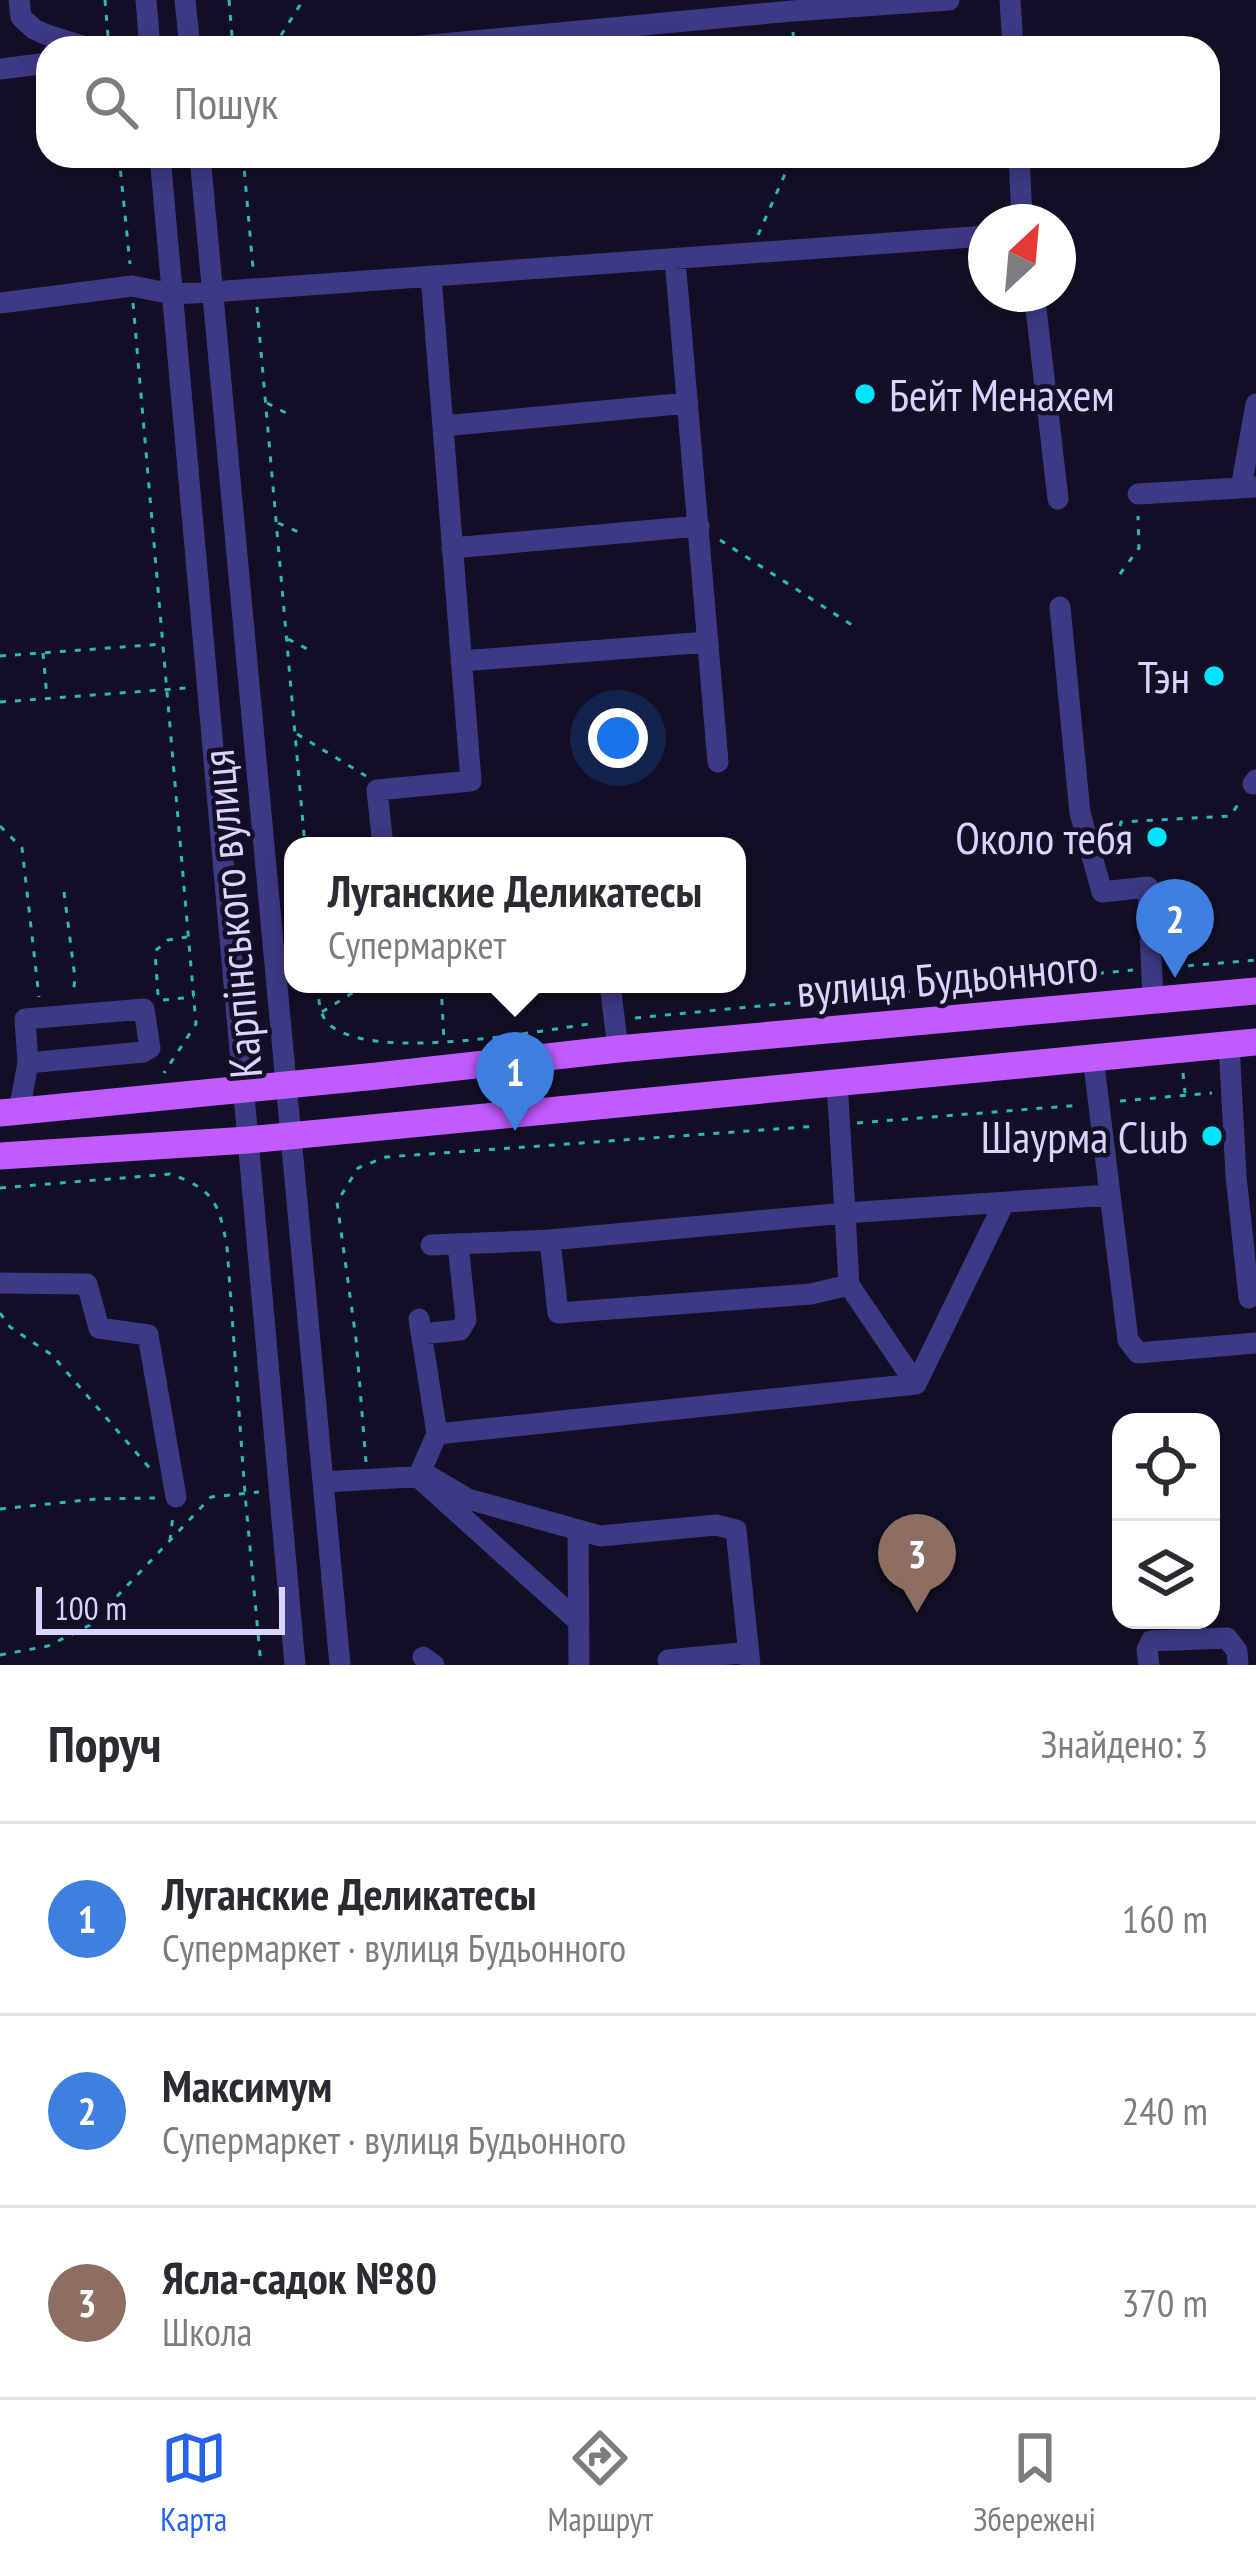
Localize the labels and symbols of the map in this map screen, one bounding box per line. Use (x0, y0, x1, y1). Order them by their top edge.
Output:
north arrow (968, 204, 1076, 312)
place label: Бейт Менахем (889, 365, 1115, 423)
marker: Бейт Менахем (852, 381, 878, 407)
place label: Тэн (1138, 647, 1190, 705)
marker: Тэн (1201, 663, 1227, 689)
your location (588, 708, 648, 768)
street label: Карпінського вулиця (188, 747, 274, 1081)
place label: Около тебя (955, 808, 1133, 866)
marker: Около тебя (1144, 824, 1170, 850)
pin: 2 (1136, 879, 1214, 978)
street label: вулиця Будьонного (794, 935, 1100, 1019)
pin: 1 (476, 1032, 554, 1131)
place label: Шаурма Club (981, 1107, 1188, 1165)
marker: Шаурма Club (1199, 1123, 1225, 1149)
pin: 3 (878, 1514, 956, 1613)
scale bar (36, 1581, 285, 1634)

